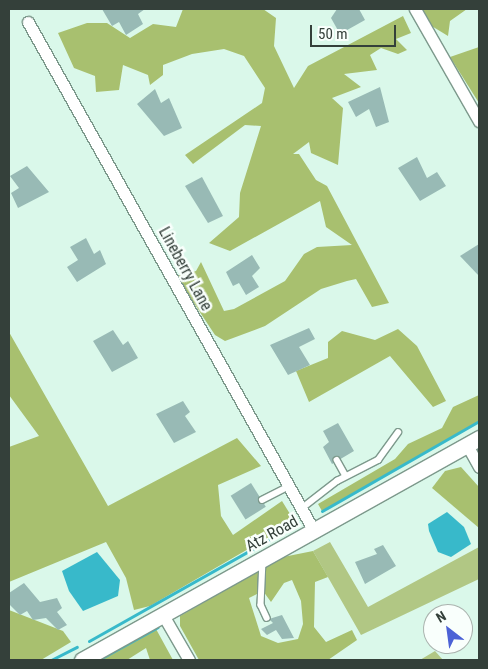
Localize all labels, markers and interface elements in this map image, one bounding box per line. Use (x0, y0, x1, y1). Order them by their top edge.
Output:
scale bar (313, 15, 399, 47)
text: 50 m (318, 25, 348, 43)
street label: Lineberry Lane (154, 224, 216, 314)
street label: Atz Road (243, 512, 301, 556)
north arrow (423, 604, 473, 654)
text: N (433, 608, 449, 626)

